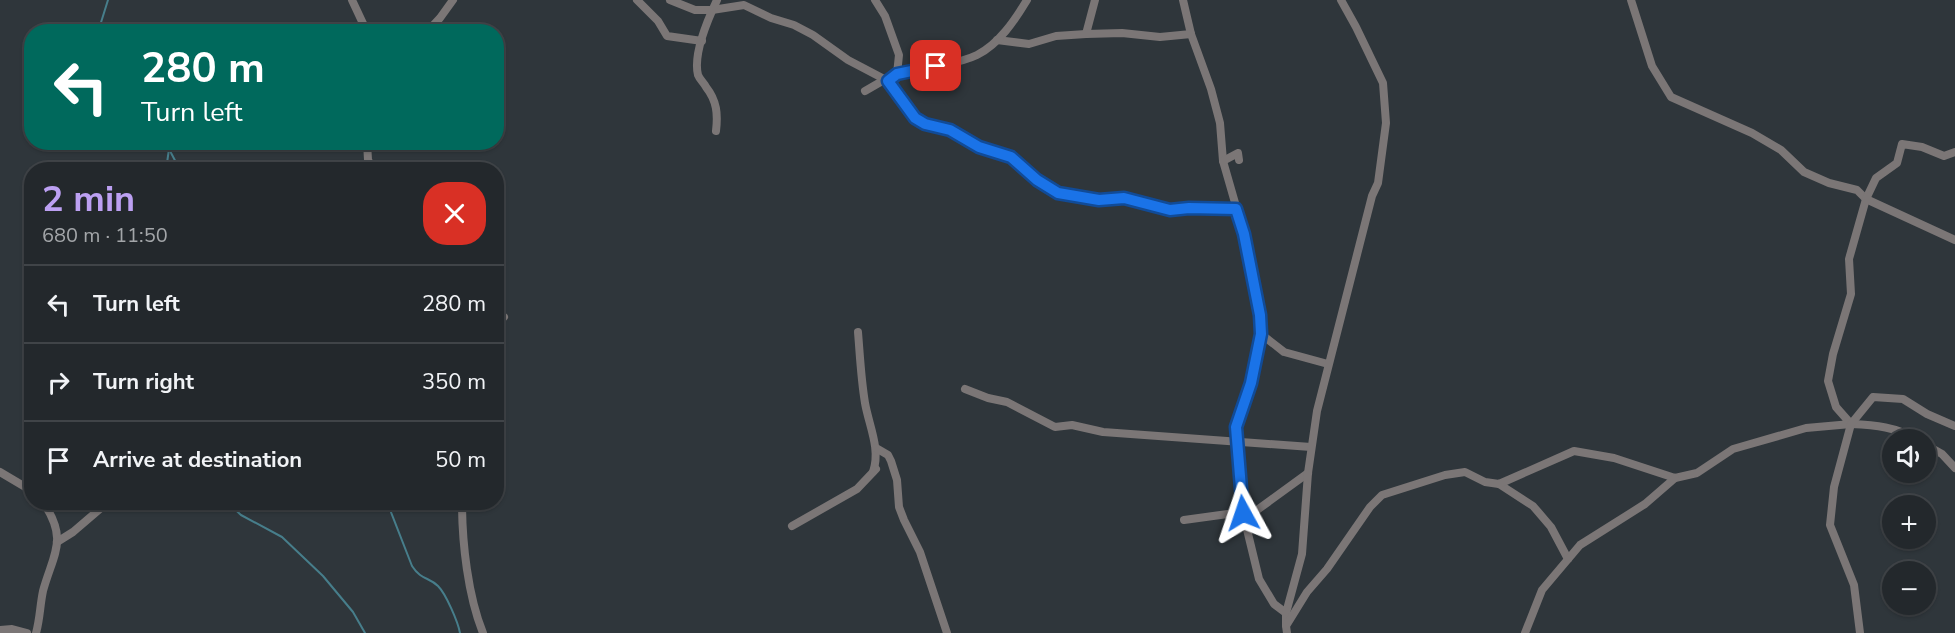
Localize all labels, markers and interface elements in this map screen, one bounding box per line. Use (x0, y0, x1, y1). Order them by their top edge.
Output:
text: 280 m (141, 40, 265, 97)
pin (910, 40, 961, 91)
icon: left (42, 48, 120, 126)
icon: arrive (919, 49, 952, 82)
text: Turn left (141, 94, 242, 131)
text: 2 min (42, 175, 135, 224)
button: close (423, 182, 486, 245)
text: 680 m · 11:50 (42, 222, 168, 249)
icon: left (42, 288, 75, 321)
text: Turn left (93, 289, 180, 319)
text: 280 m (422, 289, 486, 319)
icon: right (42, 366, 75, 399)
text: Turn right (93, 367, 194, 397)
text: 350 m (422, 367, 486, 397)
map controls (1882, 429, 1936, 615)
button: sound (1882, 429, 1936, 483)
icon: arrive (42, 444, 75, 477)
text: Arrive at destination (93, 445, 302, 475)
text: 50 m (435, 445, 486, 475)
position arrow (1211, 481, 1275, 545)
button: + (1882, 495, 1936, 549)
button: − (1882, 561, 1936, 615)

